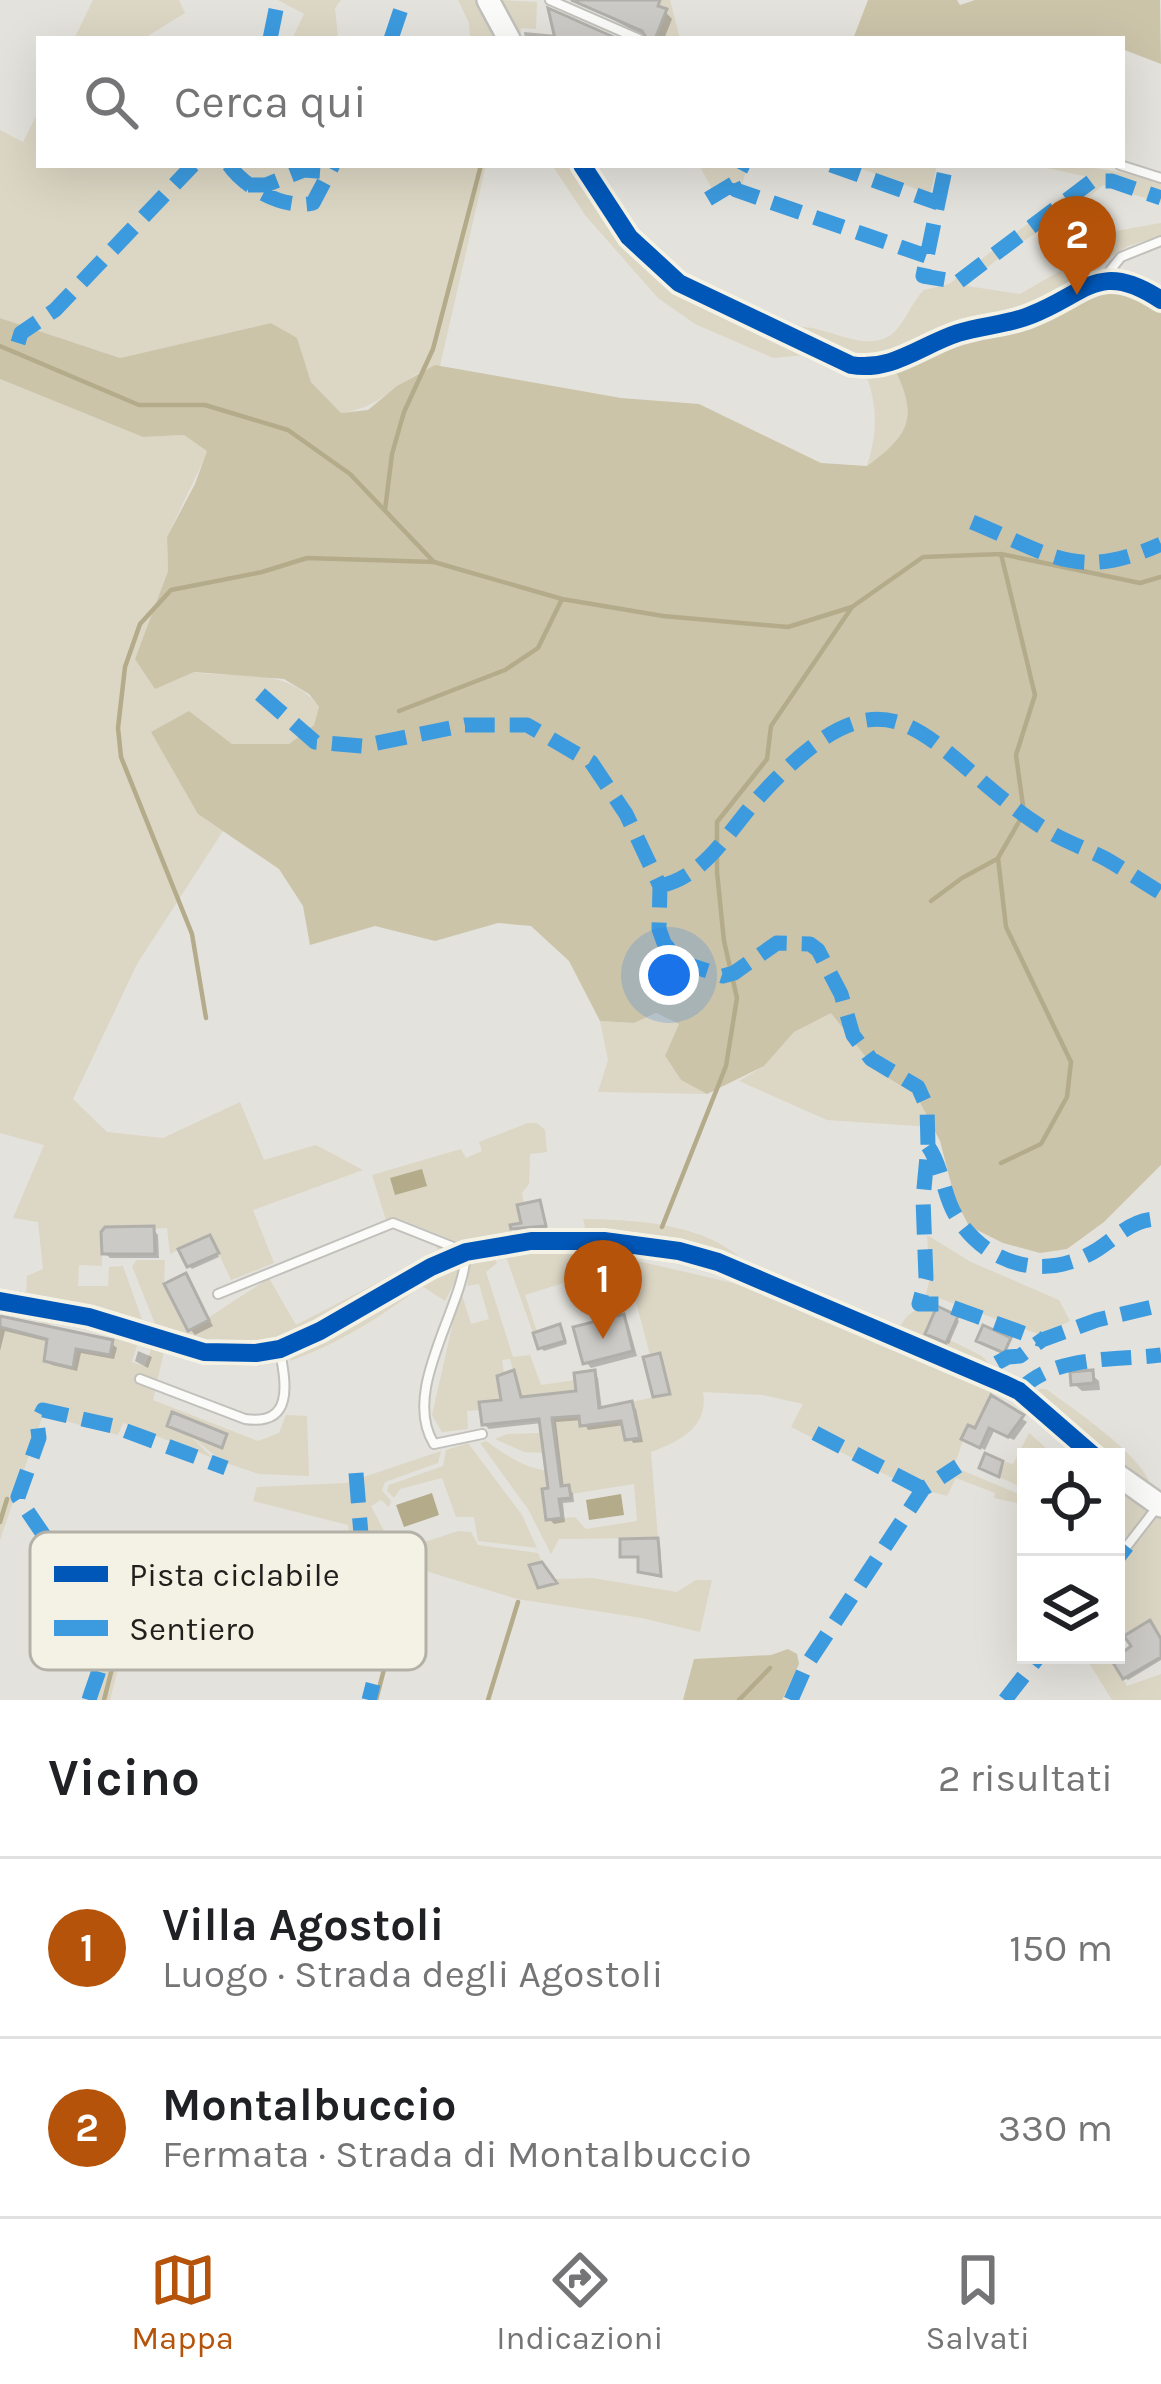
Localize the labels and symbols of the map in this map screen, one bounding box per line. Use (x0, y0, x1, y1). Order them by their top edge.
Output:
pin: 2 (1038, 196, 1116, 295)
your location (639, 945, 699, 1005)
pin: 1 (564, 1240, 642, 1339)
legend (30, 1532, 426, 1670)
text: Pista ciclabile (129, 1556, 340, 1594)
text: Sentiero (129, 1610, 255, 1648)

